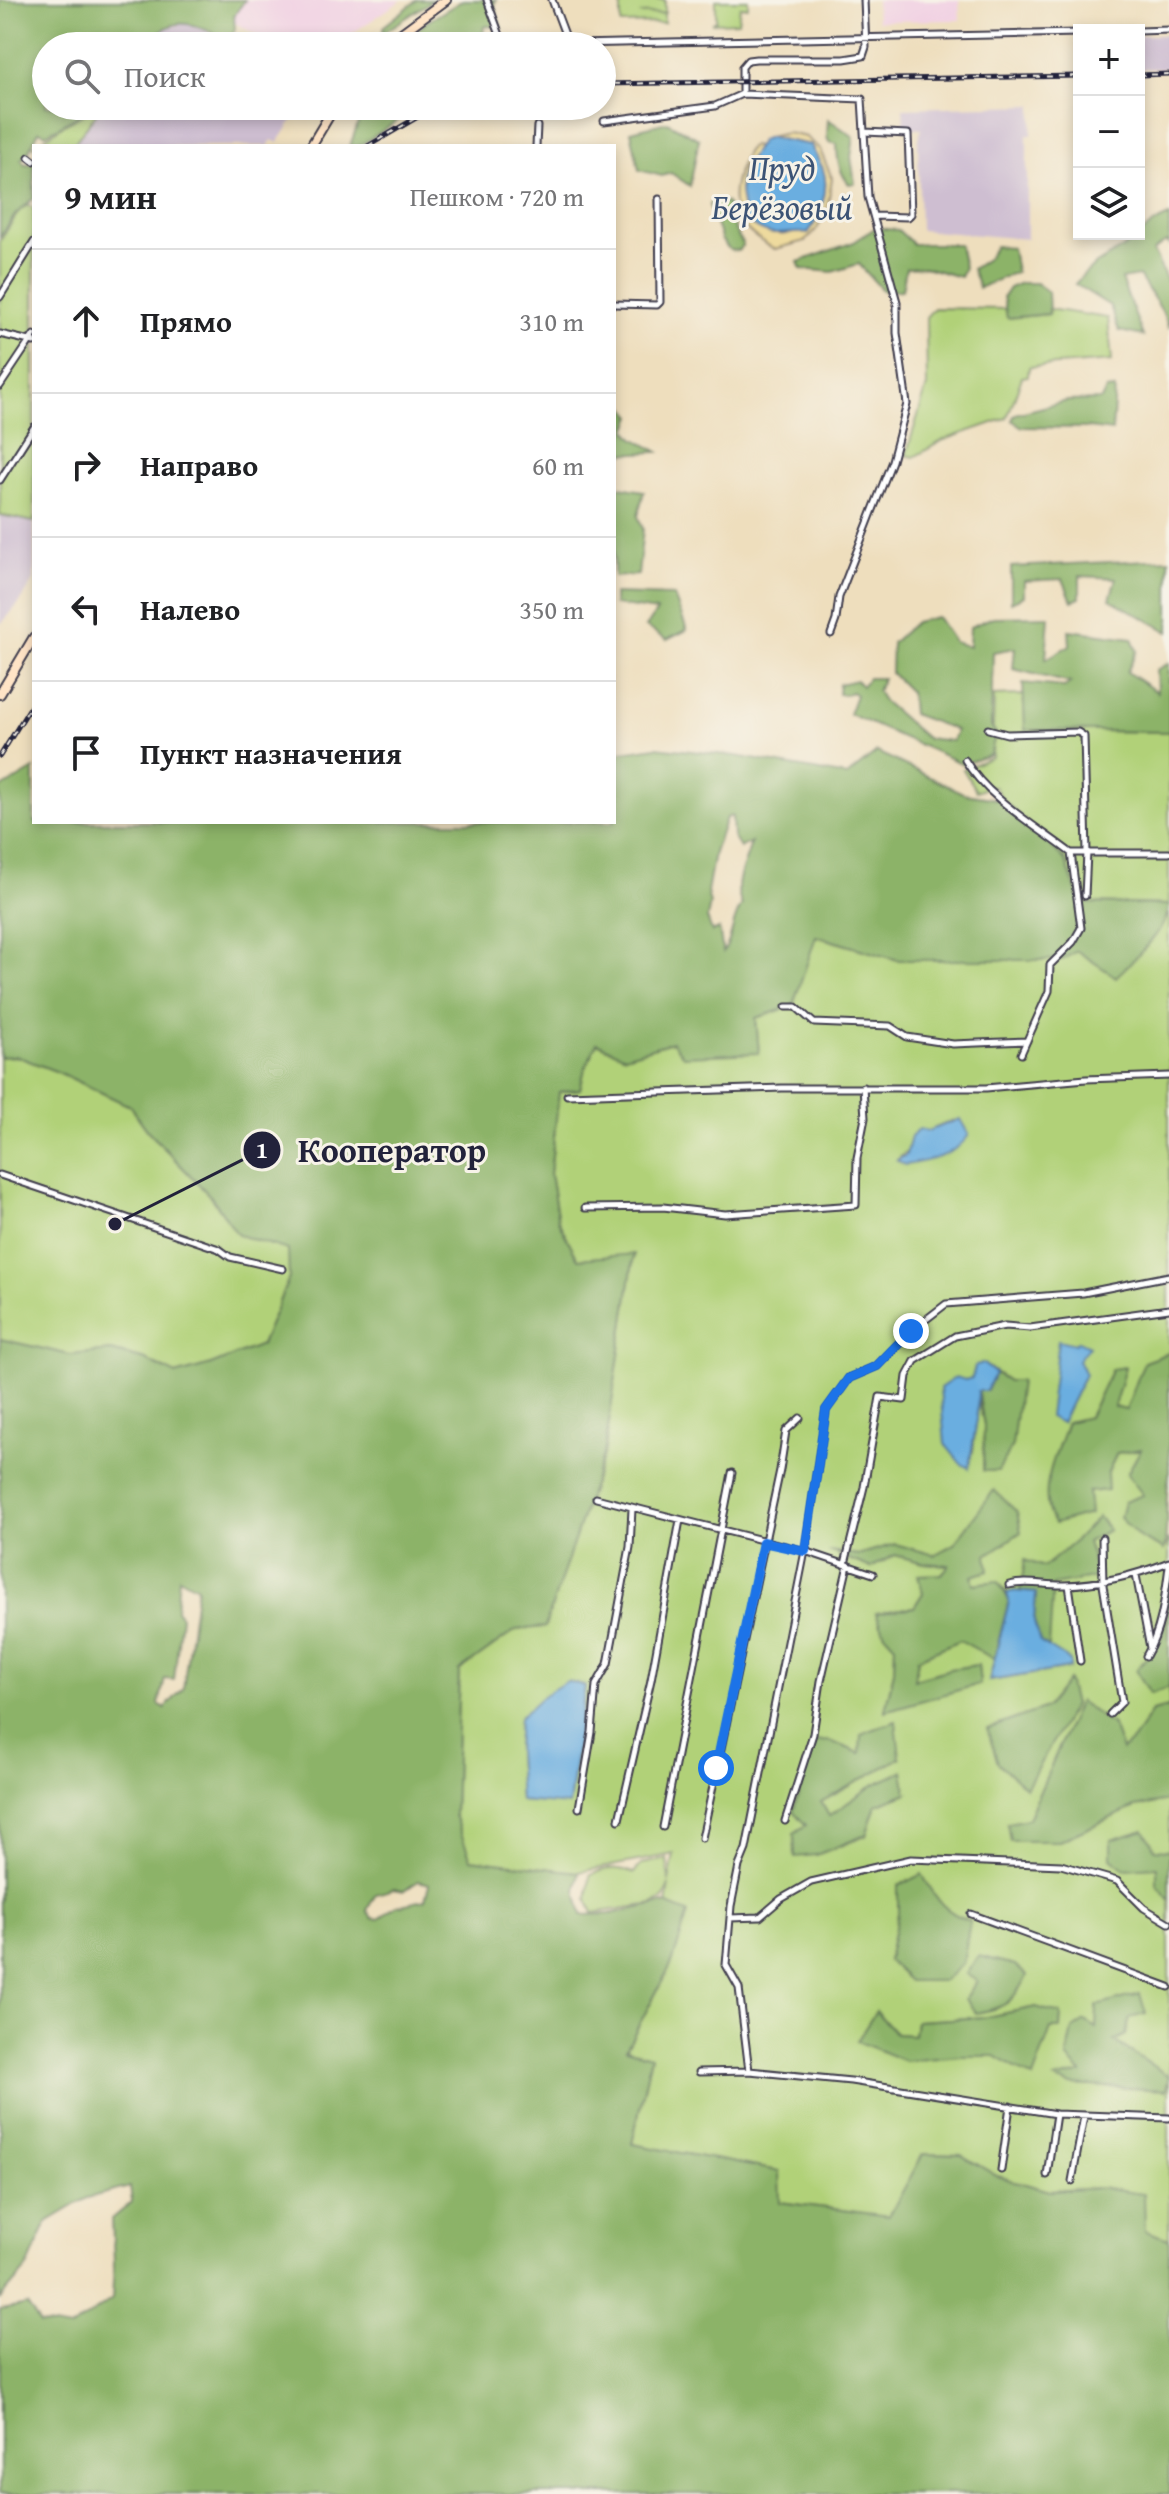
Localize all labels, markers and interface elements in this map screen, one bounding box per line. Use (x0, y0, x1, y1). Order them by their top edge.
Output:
map controls (1073, 24, 1145, 240)
button: + (1073, 24, 1145, 96)
search box (32, 32, 616, 120)
icon: search (60, 54, 104, 98)
text: Поиск (124, 54, 206, 98)
button: − (1073, 96, 1145, 168)
water label: Пруд Берёзовый (711, 143, 853, 231)
button: layers (1073, 168, 1145, 240)
text: 9 мин (64, 172, 157, 221)
text: Пешком · 720 m (410, 177, 584, 216)
icon: ahead (64, 299, 108, 343)
text: Прямо (140, 299, 232, 343)
text: 310 m (519, 302, 584, 341)
icon: right (64, 443, 108, 487)
text: Направо (140, 443, 258, 487)
text: 60 m (532, 446, 584, 485)
icon: left (64, 587, 108, 631)
text: Налево (140, 587, 240, 631)
text: 350 m (519, 590, 584, 629)
icon: arrive (64, 731, 108, 775)
text: Пункт назначения (140, 731, 402, 775)
callout: Кооператор (242, 1121, 502, 1179)
text: Кооператор (298, 1125, 486, 1174)
text: 1 (256, 1132, 268, 1167)
route end (893, 1313, 929, 1349)
route start (698, 1750, 734, 1786)

